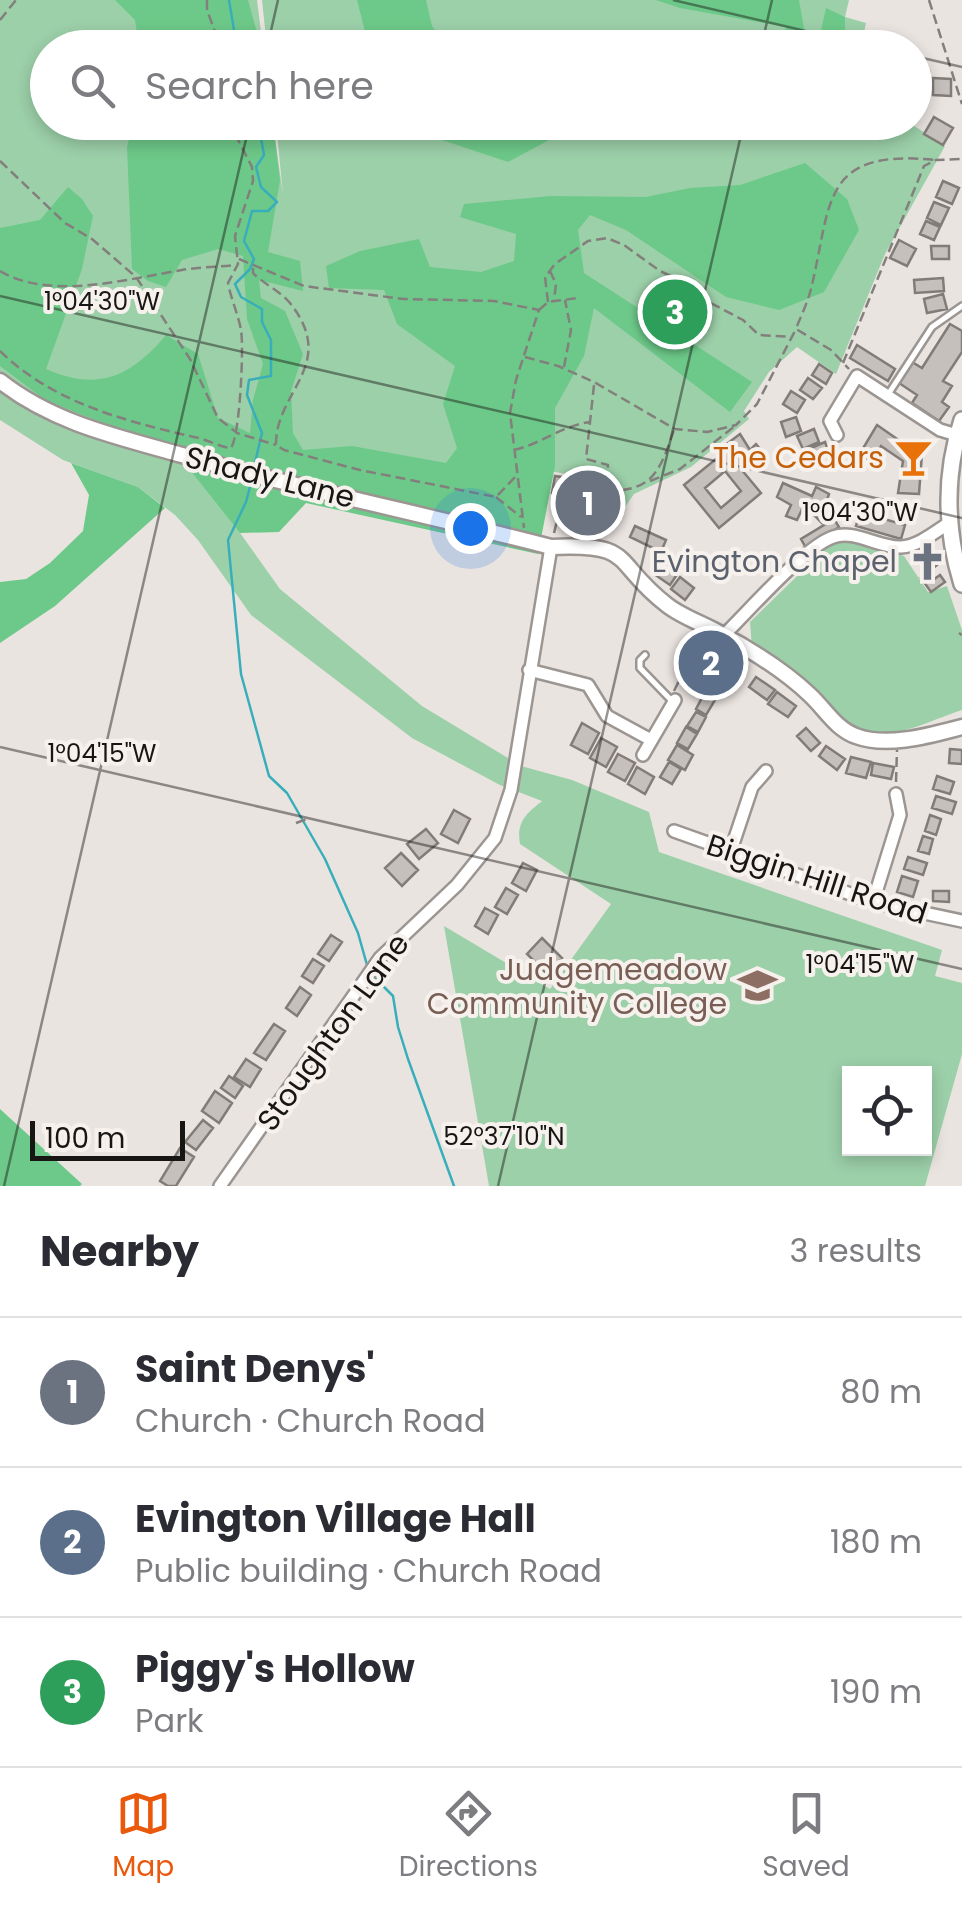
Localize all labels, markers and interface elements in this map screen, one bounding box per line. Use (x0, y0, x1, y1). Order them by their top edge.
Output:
search box (30, 30, 932, 140)
icon: search (65, 58, 120, 113)
text: Search here (145, 59, 374, 112)
pin: 3 (642, 274, 708, 350)
text: 1°04'30"W (44, 284, 160, 319)
street label: Shady Lane (181, 435, 359, 519)
place label: The Cedars (713, 436, 884, 479)
bar icon: The Cedars (893, 436, 935, 478)
pin: 1 (556, 466, 620, 540)
text: 1°04'30"W (802, 495, 918, 530)
your location (445, 503, 496, 554)
place label: Evington Chapel (652, 540, 897, 583)
church icon: Evington Chapel (906, 540, 948, 582)
pin: 2 (678, 626, 744, 700)
text: 1°04'15"W (47, 736, 157, 771)
street label: Biggin Hill Road (701, 823, 933, 935)
street label: Stoughton Lane (247, 924, 419, 1140)
text: 1°04'15"W (805, 947, 915, 982)
place label: Judgemeadow Community College (427, 948, 727, 1025)
school or university icon: Judgemeadow Community College (736, 965, 778, 1007)
map controls (842, 1066, 932, 1156)
button: locate (842, 1066, 932, 1156)
scale bar (30, 1116, 185, 1160)
text: 100 m (45, 1119, 125, 1158)
text: 52°37'10"N (443, 1119, 565, 1154)
text: Nearby (40, 1222, 199, 1281)
text: 3 results (789, 1228, 922, 1273)
text: Saint Denys' (135, 1342, 375, 1395)
text: 1 (66, 1369, 79, 1414)
text: 80 m (840, 1369, 922, 1414)
text: Church · Church Road (135, 1398, 486, 1443)
text: Evington Village Hall (135, 1492, 536, 1545)
text: 2 (63, 1519, 82, 1564)
text: 180 m (830, 1519, 922, 1564)
text: Public building · Church Road (135, 1548, 602, 1593)
text: Piggy's Hollow (135, 1642, 415, 1695)
text: 3 (63, 1669, 82, 1714)
text: 190 m (830, 1669, 922, 1714)
text: Park (135, 1698, 204, 1743)
tab: Map (112, 1786, 174, 1888)
tab: Directions (399, 1786, 538, 1888)
tab: Saved (762, 1786, 850, 1888)

